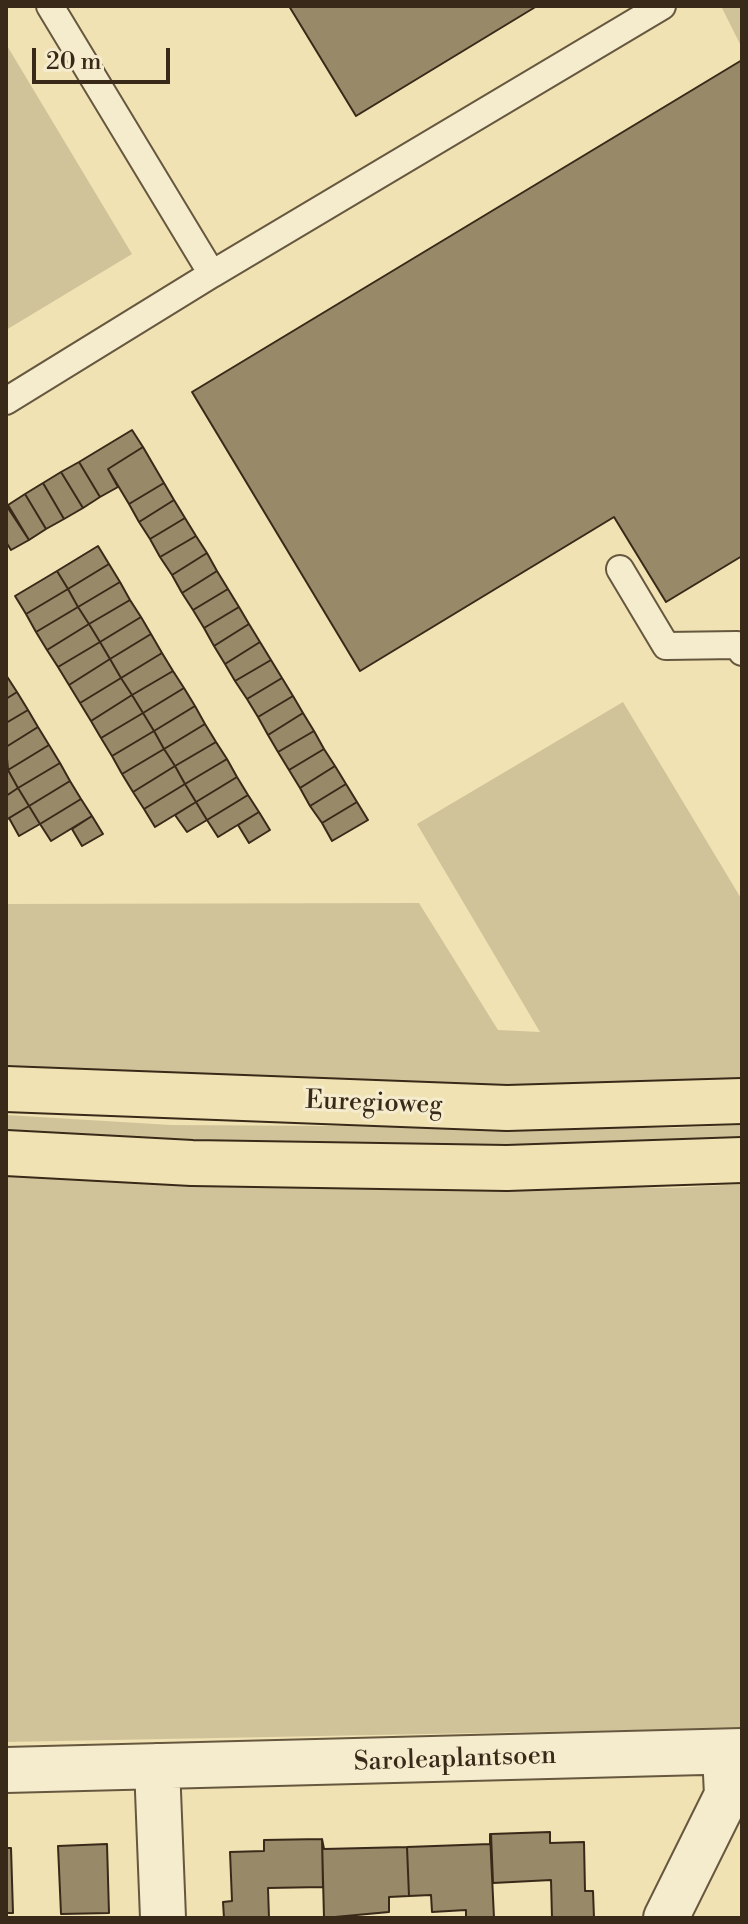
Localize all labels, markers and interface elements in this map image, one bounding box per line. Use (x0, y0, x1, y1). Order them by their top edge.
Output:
scale bar (36, 32, 174, 82)
text: 20 m (46, 47, 102, 77)
street label: Euregioweg (305, 1086, 443, 1122)
street label: Saroleaplantsoen (353, 1741, 557, 1779)

